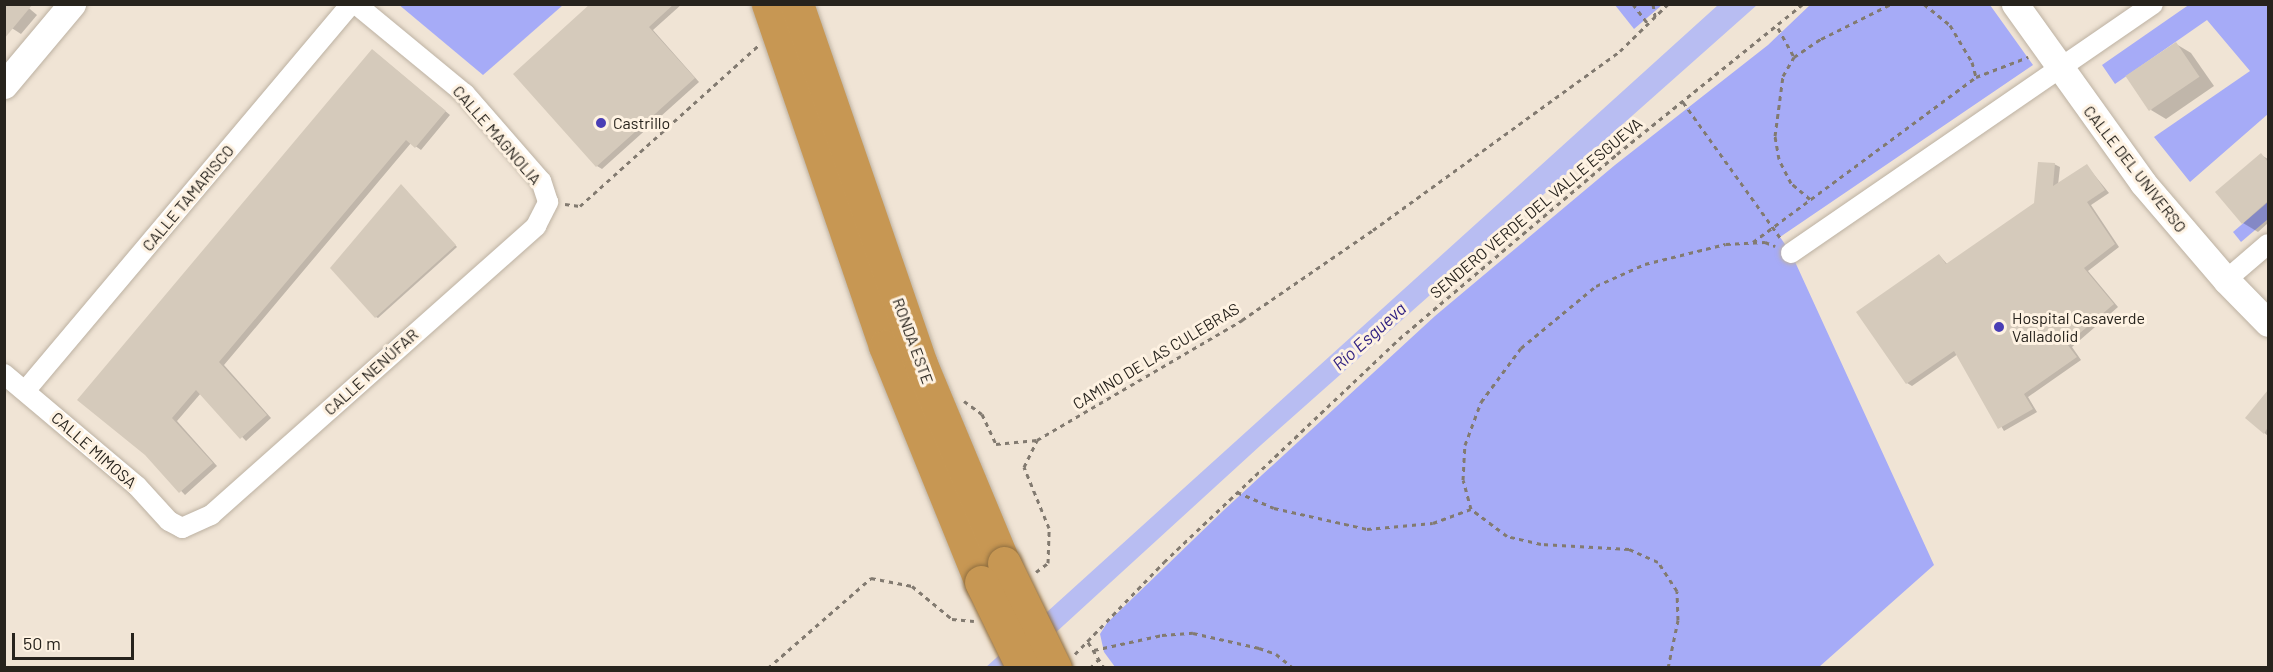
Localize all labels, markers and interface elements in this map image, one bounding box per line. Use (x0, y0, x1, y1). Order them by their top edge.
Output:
street label: CALLE MAGNOLIA (449, 82, 545, 188)
street label: CALLE DEL UNIVERSO (2080, 102, 2190, 236)
place label: Castrillo (613, 113, 670, 133)
street label: SENDERO VERDE DEL VALLE ESGUEVA (1426, 114, 1646, 302)
marker: Castrillo (594, 116, 608, 130)
street label: CALLE TAMARISCO (138, 141, 238, 255)
street label: RONDA ESTE (889, 295, 937, 387)
water label: Río Esgueva (1328, 297, 1410, 375)
street label: CAMINO DE LAS CULEBRAS (1069, 299, 1243, 413)
place label: Hospital Casaverde Valladolid (2012, 308, 2145, 346)
marker: Hospital Casaverde Valladolid (1990, 318, 2008, 336)
street label: CALLE NENÚFAR (320, 325, 422, 419)
street label: CALLE MIMOSA (48, 408, 140, 492)
scale bar (15, 621, 136, 659)
text: 50 m (23, 632, 61, 654)

